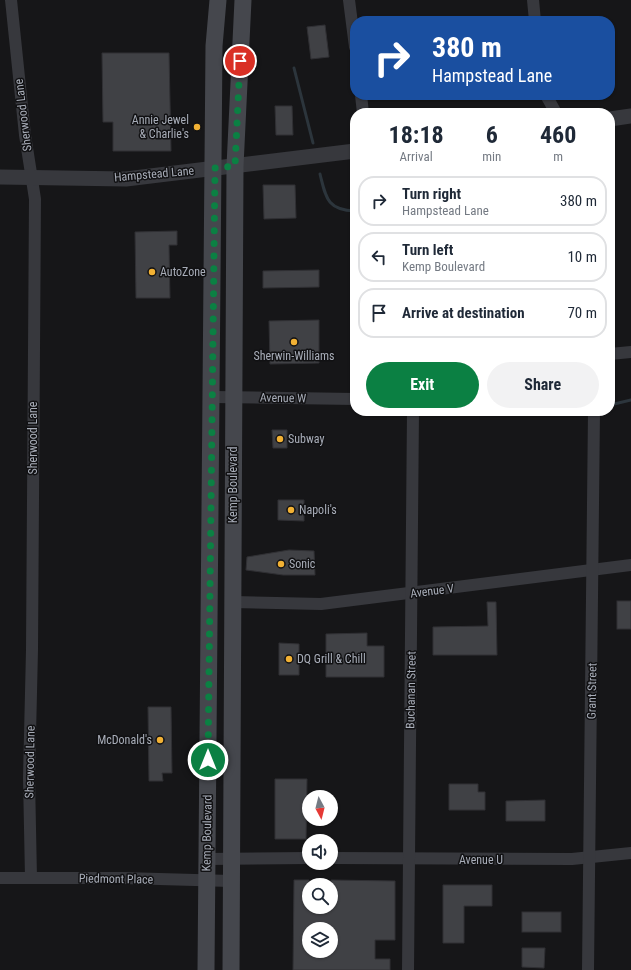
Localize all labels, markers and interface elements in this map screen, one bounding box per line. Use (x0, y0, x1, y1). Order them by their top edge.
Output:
text: 380 m (432, 31, 502, 64)
icon: right (366, 32, 418, 84)
pin (223, 44, 257, 78)
icon: arrive (229, 50, 251, 72)
text: Hampstead Lane (432, 65, 552, 86)
street label: Sherwood Lane (12, 78, 34, 152)
place label: Annie Jewel & Charlie's (132, 113, 189, 141)
text: 18:18 (389, 121, 444, 149)
text: 6 (486, 121, 498, 149)
text: 460 (540, 121, 576, 149)
marker: Annie Jewel & Charlie's (192, 122, 202, 132)
text: Arrival (400, 149, 433, 164)
text: min (482, 149, 501, 164)
text: m (553, 149, 563, 164)
street label: Hampstead Lane (113, 164, 195, 184)
text: Turn right (402, 185, 461, 203)
icon: right (368, 190, 390, 212)
text: 380 m (560, 192, 597, 210)
text: Hampstead Lane (402, 203, 489, 218)
text: Turn left (402, 241, 453, 259)
icon: left (368, 246, 390, 268)
text: 10 m (567, 248, 597, 266)
text: Kemp Boulevard (402, 259, 485, 274)
place label: AutoZone (160, 265, 206, 279)
marker: AutoZone (147, 267, 157, 277)
icon: arrive (368, 302, 390, 324)
text: Arrive at destination (402, 304, 525, 322)
text: 70 m (567, 304, 597, 322)
marker: Sherwin-Williams (289, 337, 299, 347)
place label: Sherwin-Williams (253, 349, 335, 363)
button: Exit (366, 362, 479, 408)
button: Share (487, 362, 599, 408)
street label: Avenue W (260, 391, 306, 405)
street label: Sherwood Lane (26, 401, 40, 474)
place label: Subway (288, 432, 324, 446)
marker: Subway (275, 434, 285, 444)
street label: Kemp Boulevard (226, 447, 240, 523)
place label: Napoli's (299, 503, 337, 517)
marker: Napoli's (286, 505, 296, 515)
place label: Sonic (289, 557, 316, 571)
marker: Sonic (276, 559, 286, 569)
street label: Avenue V (409, 581, 455, 601)
street label: Buchanan Street (403, 651, 419, 729)
place label: DQ Grill & Chill (297, 652, 366, 666)
marker: DQ Grill & Chill (284, 654, 294, 664)
street label: Grant Street (585, 662, 599, 719)
street label: Sherwood Lane (22, 725, 38, 799)
place label: McDonald's (97, 733, 152, 747)
marker: McDonald's (155, 735, 165, 745)
position arrow (187, 739, 229, 781)
north arrow (302, 790, 338, 826)
map controls (302, 790, 338, 958)
street label: Kemp Boulevard (199, 794, 215, 871)
button: sound (302, 834, 338, 870)
street label: Avenue U (459, 853, 503, 867)
street label: Piedmont Place (79, 871, 154, 887)
button: search (302, 878, 338, 914)
button: layers (302, 922, 338, 958)

